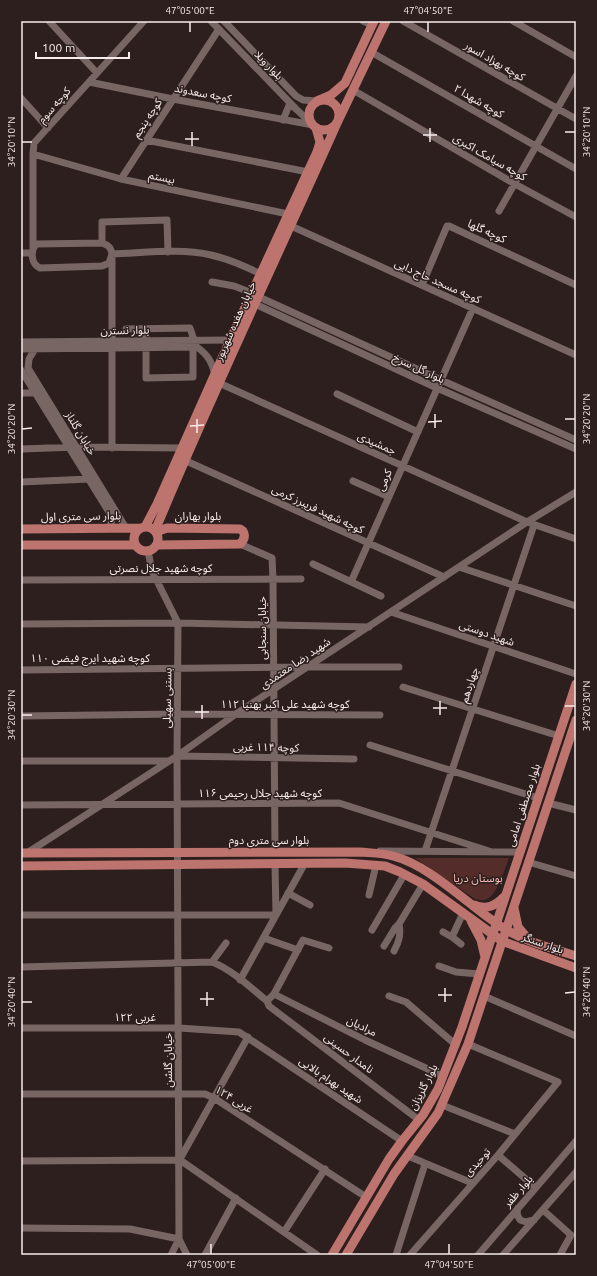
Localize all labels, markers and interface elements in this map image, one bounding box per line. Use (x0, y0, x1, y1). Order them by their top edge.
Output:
text: 47°05'00"E (165, 5, 215, 16)
text: 47°04'50"E (403, 5, 453, 16)
scale bar (36, 34, 129, 60)
street label: کوچه بهزاد اسور (461, 38, 528, 85)
text: 100 m (42, 41, 75, 54)
street label: بلوار ویلا (252, 48, 286, 83)
street label: کوچه سعدوند (173, 82, 233, 107)
street label: ۲ کوچه شهدا (451, 82, 506, 122)
street label: کوچه سوم (35, 84, 75, 127)
street label: کوچه پنجم (130, 96, 167, 141)
text: 34°20'10"N (581, 107, 592, 157)
text: 34°20'10"N (6, 117, 17, 167)
street label: کوچه سیامک اکبری (450, 131, 529, 185)
street label: بیستم (147, 168, 176, 189)
street label: کوچه گلها (465, 217, 508, 247)
street label: کوچه مسجد حاج دایی (392, 257, 483, 307)
street label: خیابان هفده شهریور (212, 279, 259, 364)
street label: بلوار نسترن (100, 324, 150, 337)
street label: بلوار گل سرخ (390, 351, 447, 387)
text: 34°20'20"N (581, 394, 592, 444)
text: 34°20'20"N (6, 404, 17, 454)
street label: خیابان گلناز (62, 408, 99, 458)
street label: جمشیدی (356, 429, 398, 458)
street label: کرمی (374, 467, 395, 493)
street label: کوچه شهید فریبرز کرمی (269, 482, 366, 538)
street label: بلوار سی متری اول (41, 509, 121, 524)
street label: بلوار بهاران (175, 510, 221, 523)
street label: کوچه شهید جلال نصرتی (110, 562, 213, 576)
street label: خیابان سنجابی (256, 596, 269, 660)
street label: شهید دوستی (457, 618, 517, 649)
street label: شهید رضا معتمدی (258, 635, 333, 692)
street label: کوچه شهید ایرج فیضی ۱۱۰ (30, 652, 150, 666)
street label: چهاردهم (458, 665, 483, 705)
street label: بستنی سهیلی (160, 668, 175, 728)
text: 34°20'30"N (581, 681, 592, 731)
text: 34°20'30"N (6, 690, 17, 740)
street label: کوچه شهید علی اکبر بهنیا ۱۱۲ (220, 698, 350, 712)
street label: کوچه ۱۱۴ غربی (233, 740, 300, 756)
street label: بلوار مصطفی امامی (504, 762, 543, 848)
street label: کوچه شهید جلال رحیمی ۱۱۶ (198, 787, 322, 801)
street label: بلوار سی متری دوم (229, 834, 309, 848)
park label: بوستان دریا (453, 872, 503, 885)
street label: بلوار سنگر (519, 930, 565, 957)
text: 34°20'40"N (581, 967, 592, 1017)
text: 34°20'40"N (6, 977, 17, 1027)
street label: ۱۲۲ غربی (114, 1011, 156, 1024)
street label: مرادیان (345, 1014, 379, 1039)
street label: نامدار حسینی (321, 1031, 376, 1076)
street label: خیابان گلشن (162, 1032, 175, 1088)
street label: شهید بهرام بالایی (296, 1054, 365, 1107)
street label: بلوار گلریزان (406, 1062, 441, 1112)
street label: ۱۲۴ غربی (212, 1083, 255, 1116)
street label: توحیدی (461, 1146, 493, 1179)
street label: بلوار ظفر (500, 1173, 536, 1211)
text: 47°05'00"E (186, 1259, 236, 1270)
text: 47°04'50"E (424, 1259, 474, 1270)

